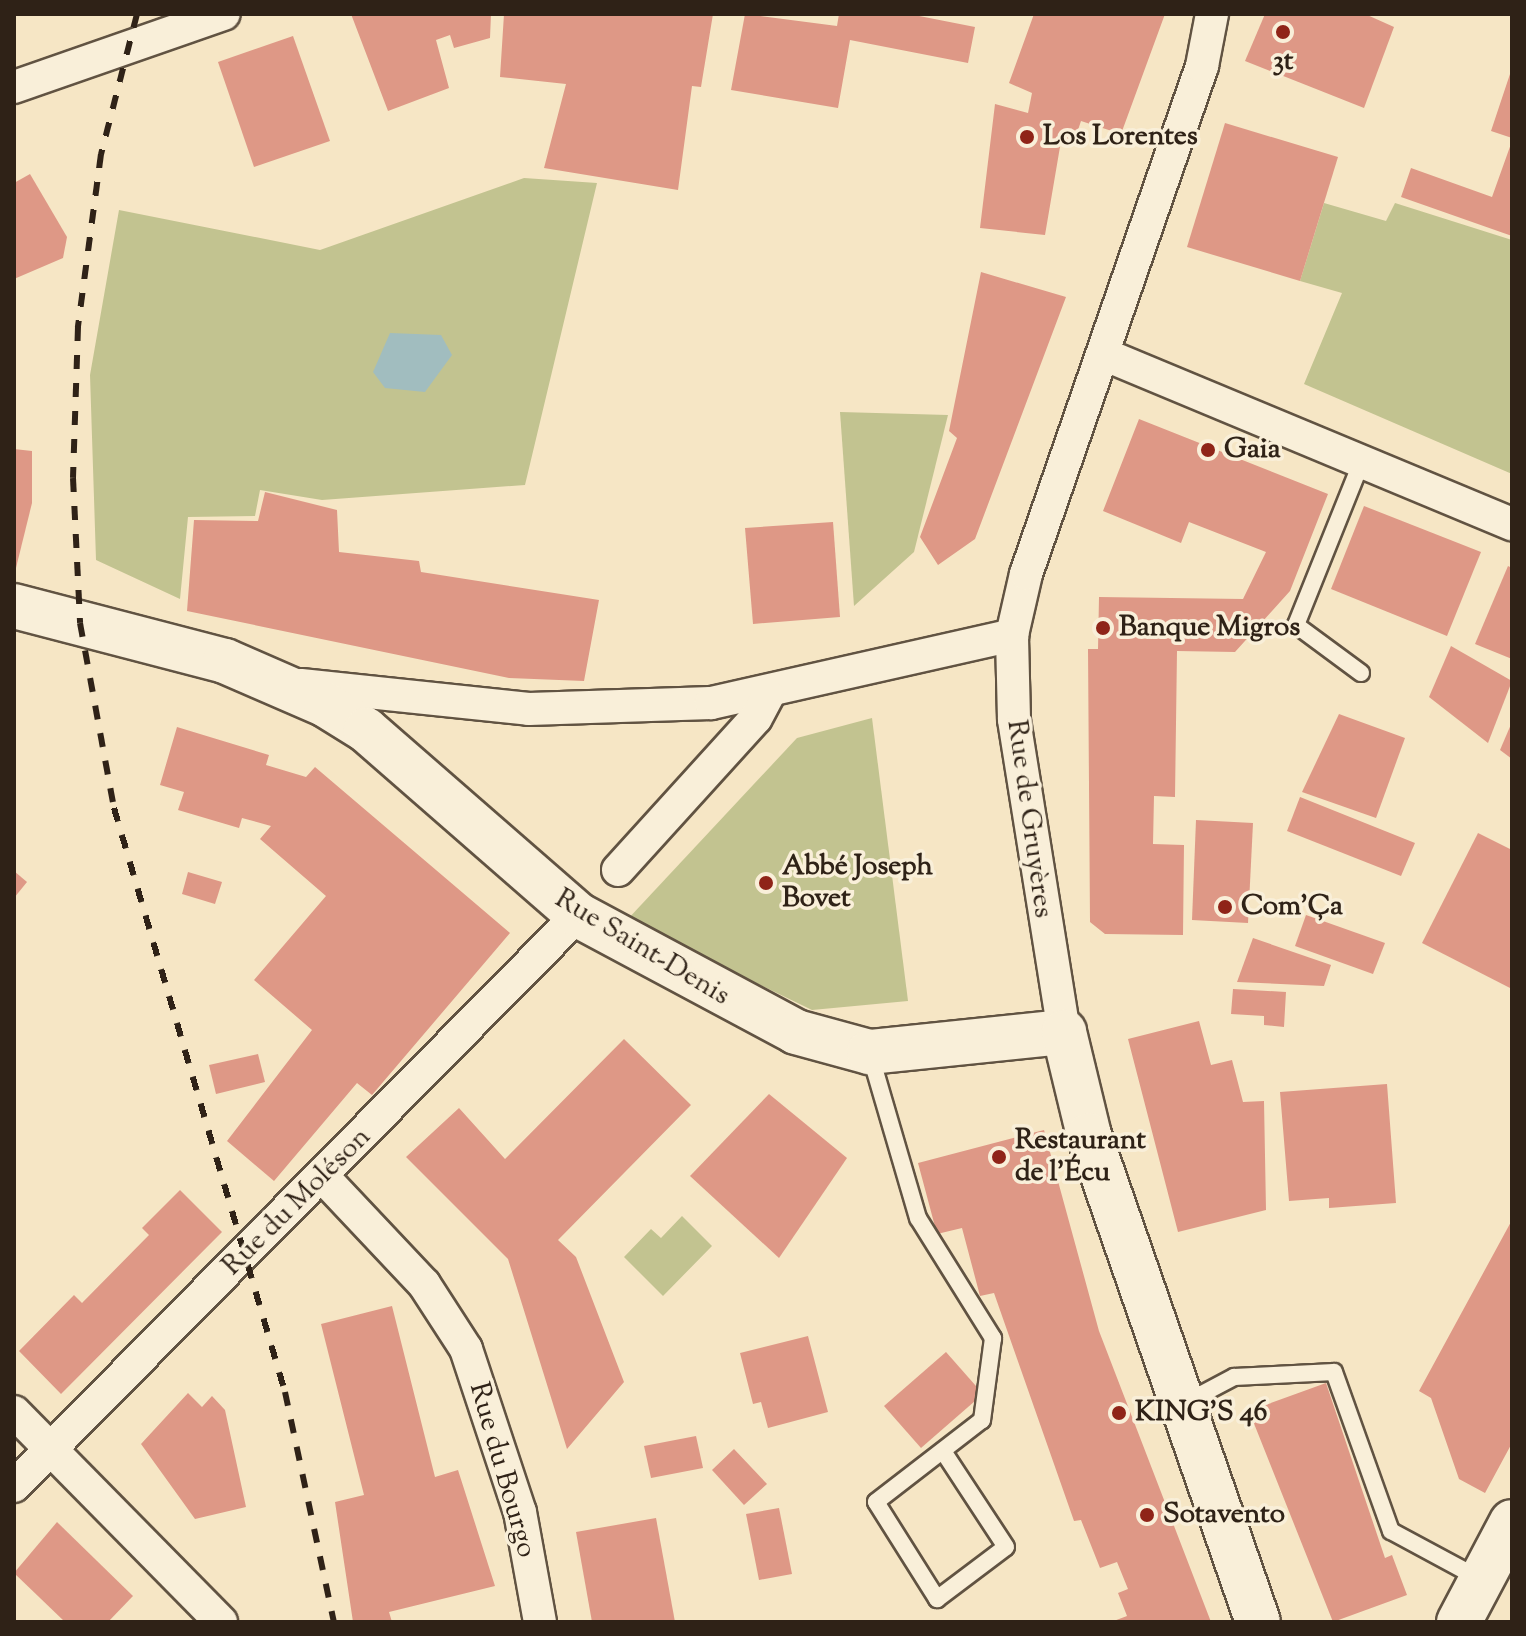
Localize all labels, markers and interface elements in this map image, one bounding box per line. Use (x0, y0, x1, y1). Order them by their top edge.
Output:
marker: 3t (1274, 23, 1292, 41)
place label: 3t (1273, 45, 1293, 79)
place label: Los Lorentes (1043, 120, 1198, 154)
marker: Los Lorentes (1018, 128, 1036, 146)
place label: Gaia (1224, 433, 1281, 467)
marker: Gaia (1199, 441, 1217, 459)
place label: Banque Migros (1119, 611, 1300, 645)
marker: Banque Migros (1094, 619, 1112, 637)
street label: Rue de Gruyères (998, 718, 1060, 920)
place label: Abbé Joseph Bovet (782, 850, 933, 916)
marker: Abbé Joseph Bovet (757, 874, 775, 892)
street label: Rue Saint-Denis (548, 883, 736, 1013)
place label: Com'Ça (1241, 890, 1343, 924)
marker: Com'Ça (1216, 898, 1234, 916)
street label: Rue du Moléson (216, 1121, 378, 1283)
place label: Restaurant de l'Écu (1015, 1124, 1146, 1190)
marker: Restaurant de l'Écu (990, 1148, 1008, 1166)
street label: Rue du Bourgo (461, 1379, 543, 1561)
place label: KING'S 46 (1135, 1396, 1268, 1430)
marker: KING'S 46 (1110, 1404, 1128, 1422)
place label: Sotavento (1163, 1498, 1285, 1532)
marker: Sotavento (1138, 1506, 1156, 1524)

